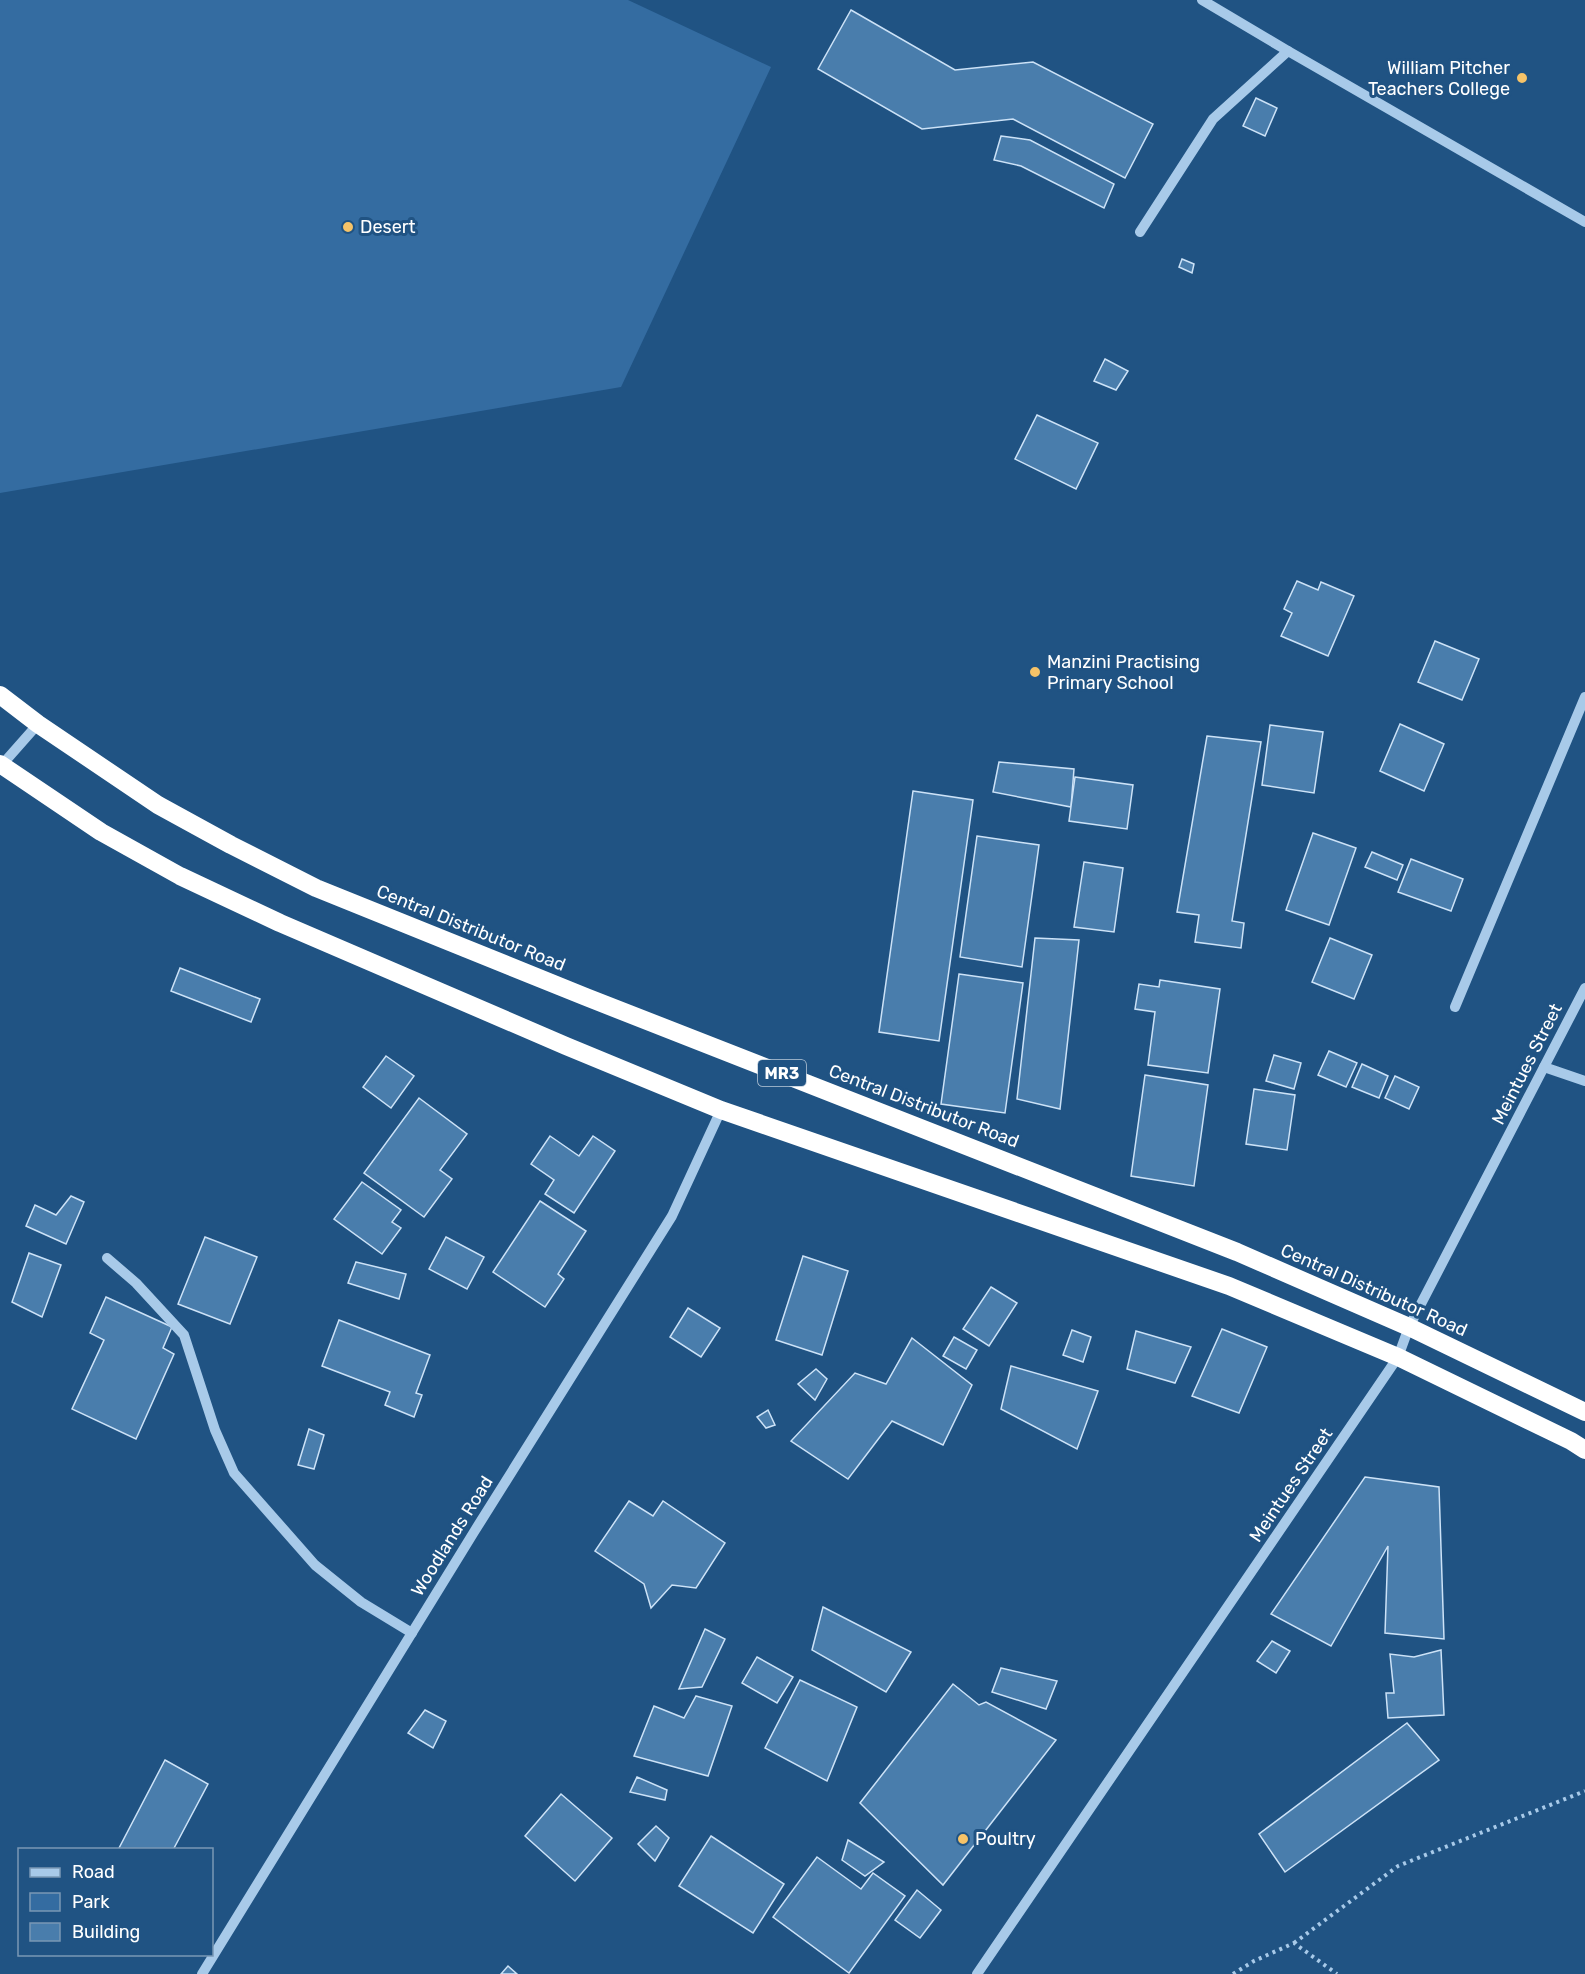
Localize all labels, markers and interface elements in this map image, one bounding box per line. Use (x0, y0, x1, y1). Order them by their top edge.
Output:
place label: William Pitcher Teachers College (1368, 57, 1510, 100)
marker: William Pitcher Teachers College (1515, 71, 1529, 85)
place label: Desert (360, 216, 416, 238)
marker: Desert (341, 220, 355, 234)
place label: Manzini Practising Primary School (1047, 651, 1200, 694)
marker: Manzini Practising Primary School (1028, 665, 1042, 679)
street label: Central Distributor Road (373, 880, 569, 976)
street label: Meintues Street (1487, 1000, 1567, 1128)
road number: MR3 (758, 1060, 806, 1086)
street label: Central Distributor Road (826, 1060, 1022, 1152)
street label: Central Distributor Road (1277, 1239, 1471, 1341)
street label: Meintues Street (1245, 1424, 1337, 1546)
street label: Woodlands Road (406, 1472, 498, 1600)
place label: Poultry (975, 1828, 1036, 1850)
marker: Poultry (956, 1832, 970, 1846)
legend (18, 1848, 213, 1956)
text: Road (72, 1861, 115, 1883)
text: Park (72, 1891, 110, 1913)
text: Building (72, 1921, 140, 1943)

